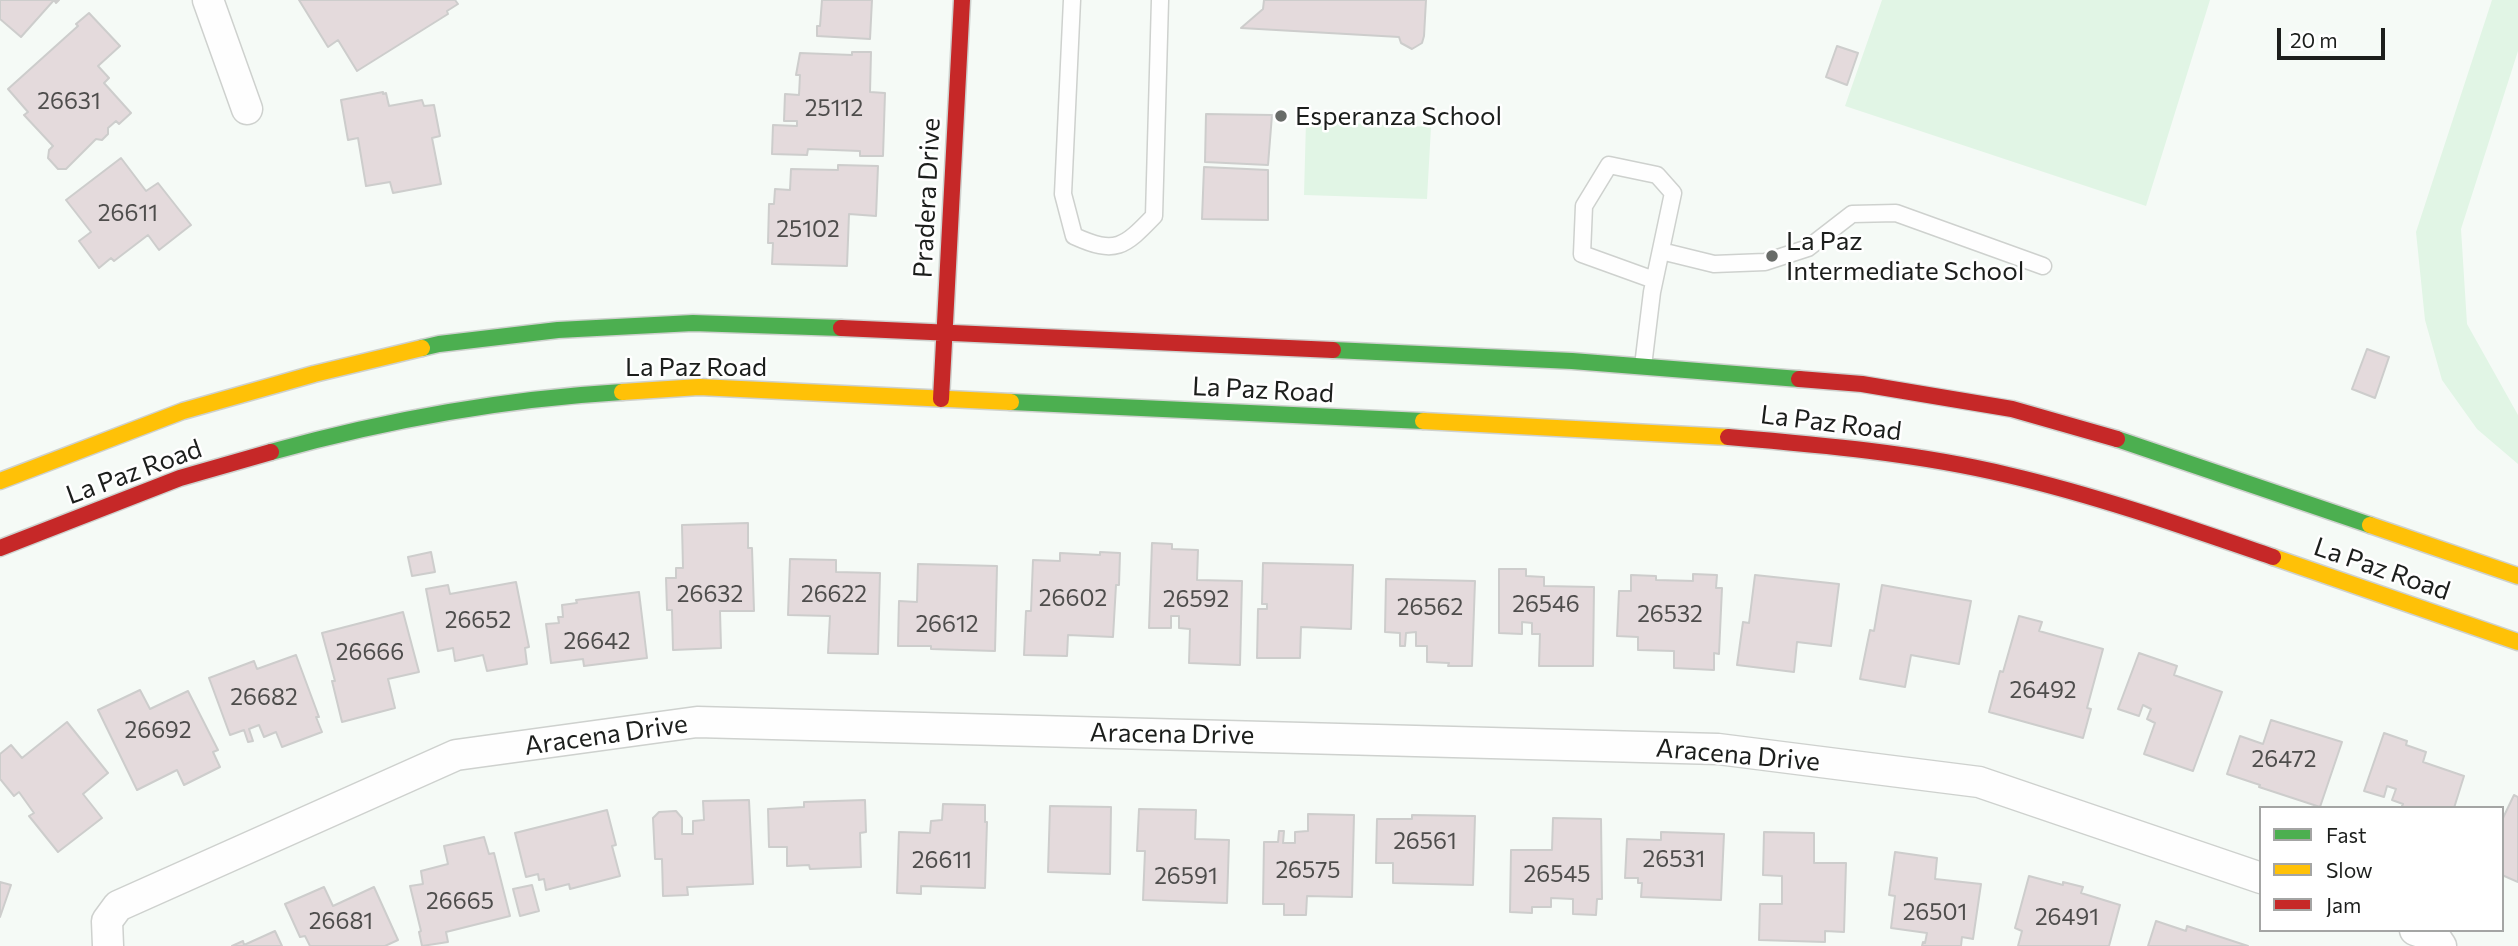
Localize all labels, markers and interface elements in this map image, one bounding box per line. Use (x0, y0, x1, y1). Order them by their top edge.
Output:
scale bar (2280, 14, 2388, 58)
text: 20 m (2290, 27, 2338, 52)
house number: 26631 (37, 87, 101, 115)
house number: 25112 (805, 94, 863, 122)
place label: Esperanza School (1295, 100, 1502, 132)
marker: Esperanza School (1273, 108, 1289, 124)
street label: Pradera Drive (907, 117, 947, 279)
house number: 26611 (98, 199, 158, 227)
house number: 25102 (776, 215, 840, 243)
place label: La Paz Intermediate School (1786, 225, 2024, 286)
marker: La Paz Intermediate School (1764, 248, 1780, 264)
street label: La Paz Road (625, 351, 767, 383)
street label: La Paz Road (1191, 371, 1335, 409)
street label: La Paz Road (1759, 399, 1903, 447)
street label: La Paz Road (62, 433, 206, 511)
street label: La Paz Road (2310, 531, 2454, 607)
house number: 26632 (677, 580, 743, 608)
house number: 26622 (801, 580, 867, 608)
house number: 26602 (1039, 584, 1107, 612)
house number: 26592 (1163, 585, 1229, 613)
house number: 26546 (1512, 590, 1580, 618)
house number: 26562 (1397, 593, 1463, 621)
house number: 26532 (1637, 600, 1703, 628)
house number: 26652 (445, 606, 511, 634)
house number: 26612 (915, 610, 979, 638)
house number: 26642 (564, 627, 630, 655)
house number: 26666 (336, 638, 404, 666)
house number: 26492 (2009, 676, 2077, 704)
house number: 26682 (230, 683, 298, 711)
street label: Aracena Drive (522, 708, 690, 762)
house number: 26692 (125, 716, 191, 744)
street label: Aracena Drive (1089, 717, 1255, 751)
street label: Aracena Drive (1655, 732, 1821, 778)
house number: 26472 (2252, 745, 2316, 773)
legend (2259, 806, 2504, 932)
text: Fast (2326, 822, 2367, 847)
house number: 26561 (1393, 827, 1457, 855)
house number: 26531 (1643, 845, 1705, 873)
house number: 26611 (912, 846, 972, 874)
house number: 26575 (1275, 856, 1341, 884)
text: Slow (2326, 857, 2373, 882)
house number: 26545 (1524, 860, 1590, 888)
house number: 26591 (1154, 862, 1218, 890)
house number: 26665 (426, 887, 494, 915)
text: Jam (2326, 892, 2361, 917)
house number: 26501 (1903, 898, 1967, 926)
house number: 26491 (2035, 903, 2099, 931)
house number: 26681 (309, 907, 373, 935)

